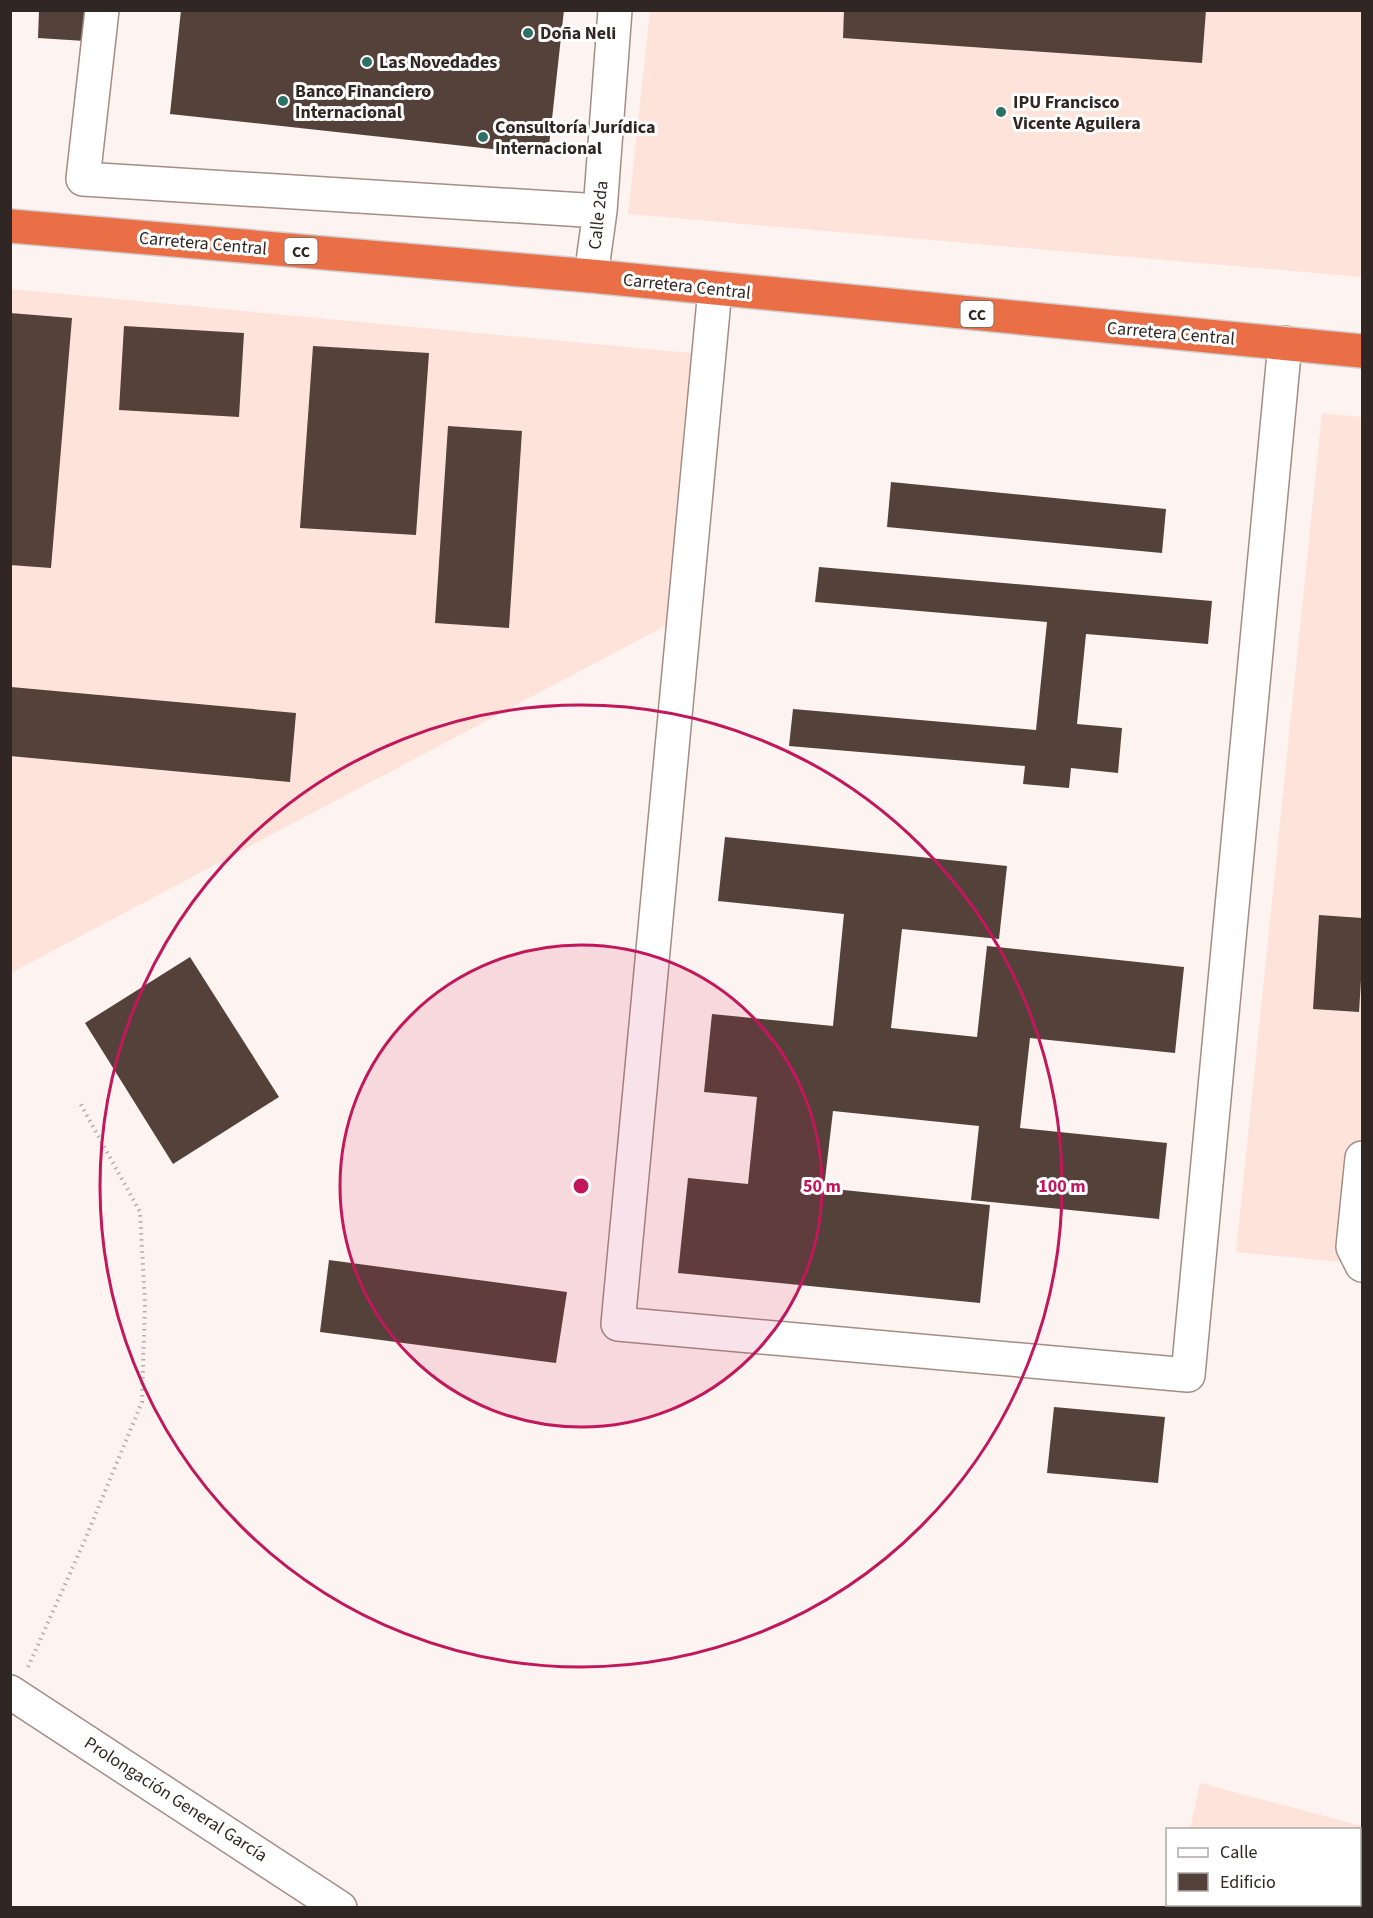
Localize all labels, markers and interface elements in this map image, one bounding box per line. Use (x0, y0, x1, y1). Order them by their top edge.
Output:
place label: Doña Neli (540, 21, 616, 46)
marker: Doña Neli (521, 26, 535, 40)
place label: Las Novedades (379, 50, 497, 75)
marker: Las Novedades (360, 55, 374, 69)
place label: Banco Financiero Internacional (295, 79, 431, 125)
place label: IPU Francisco Vicente Aguilera (1012, 90, 1141, 136)
marker: Banco Financiero Internacional (276, 94, 290, 108)
marker: IPU Francisco Vicente Aguilera (994, 105, 1008, 119)
place label: Consultoría Jurídica Internacional (495, 115, 655, 161)
marker: Consultoría Jurídica Internacional (476, 130, 490, 144)
street label: Calle 2da (582, 179, 615, 251)
street label: Carretera Central (138, 225, 268, 262)
road number: CC (284, 238, 318, 264)
street label: Carretera Central (622, 267, 752, 306)
road number: CC (960, 301, 994, 327)
street label: Carretera Central (1106, 315, 1236, 352)
text: 50 m (803, 1174, 841, 1199)
text: 100 m (1038, 1174, 1086, 1199)
centre of rings (571, 1176, 591, 1196)
street label: Prolongación General García (79, 1731, 272, 1868)
legend (1166, 1828, 1361, 1906)
text: Calle (1220, 1840, 1258, 1865)
text: Edificio (1220, 1870, 1276, 1895)

